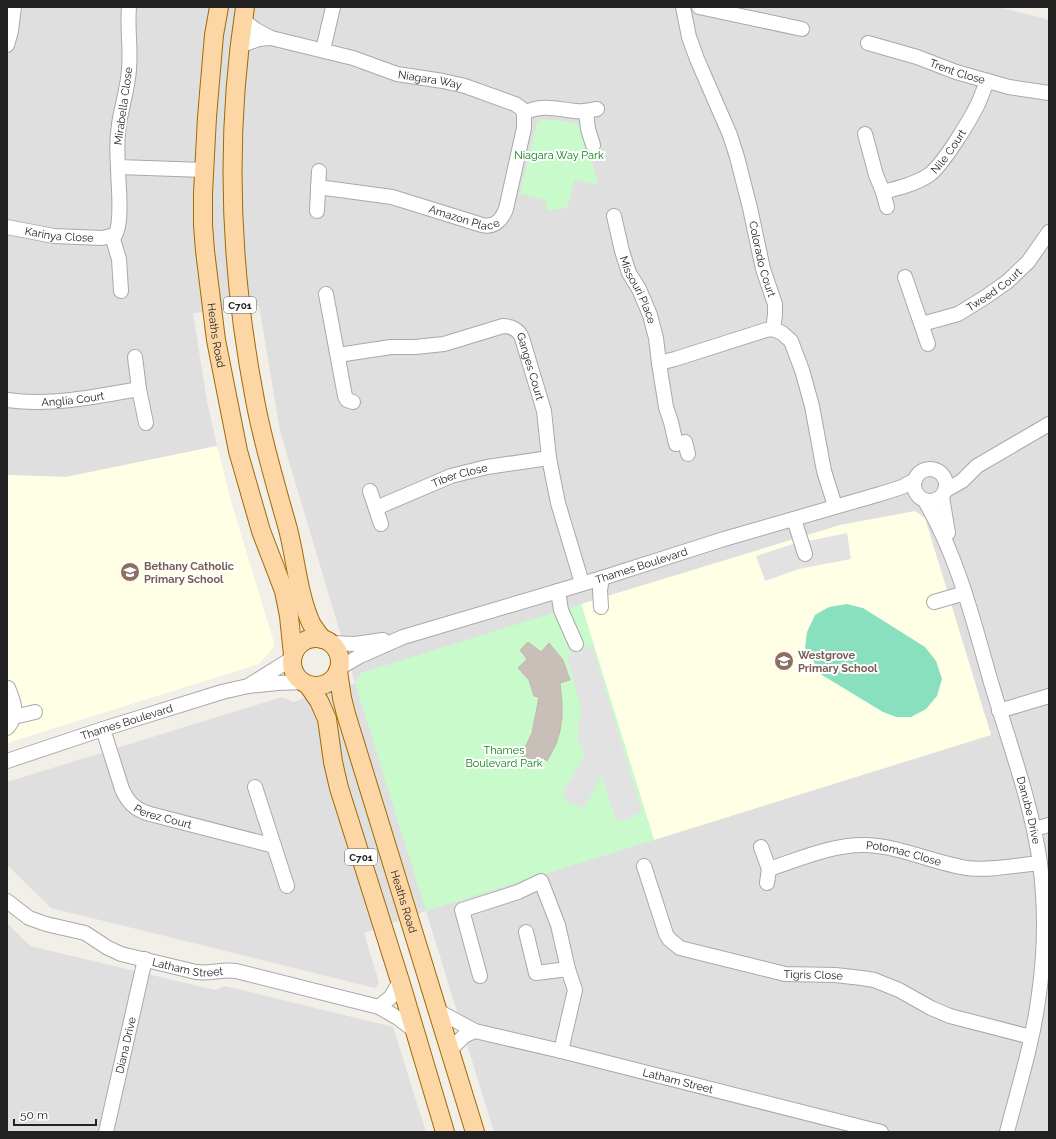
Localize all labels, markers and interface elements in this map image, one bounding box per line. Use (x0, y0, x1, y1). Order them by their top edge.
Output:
street label: Trent Close (928, 57, 987, 87)
street label: Mirabella Close (112, 66, 135, 146)
street label: Niagara Way (397, 68, 463, 92)
street label: Nile Court (928, 127, 969, 177)
park label: Niagara Way Park (514, 149, 604, 162)
street label: Amazon Place (427, 203, 503, 233)
street label: Colorado Court (746, 220, 778, 299)
street label: Karinya Close (24, 225, 94, 245)
street label: Missouri Place (617, 254, 658, 326)
street label: Tweed Court (964, 265, 1025, 314)
road number: C701 (224, 297, 256, 313)
street label: Heaths Road (204, 302, 227, 369)
street label: Ganges Court (513, 331, 547, 402)
street label: Anglia Court (41, 389, 106, 409)
street label: Tiber Close (430, 461, 489, 490)
street label: Thames Boulevard (594, 545, 689, 587)
place label: Bethany Catholic Primary School (144, 560, 234, 586)
school or university icon: Bethany Catholic Primary School (119, 561, 141, 583)
place label: Westgrove Primary School (798, 649, 878, 675)
school or university icon: Westgrove Primary School (773, 650, 795, 672)
street label: Thames Boulevard (79, 702, 175, 743)
park label: Thames Boulevard Park (465, 744, 543, 770)
street label: Danube Drive (1014, 775, 1043, 846)
street label: Perez Court (131, 802, 193, 832)
street label: Potomac Close (865, 839, 943, 869)
road number: C701 (345, 849, 377, 865)
street label: Heaths Road (388, 869, 419, 935)
street label: Latham Street (151, 956, 224, 980)
street label: Tigris Close (784, 968, 844, 983)
street label: Diana Drive (113, 1015, 139, 1075)
street label: Latham Street (641, 1066, 715, 1096)
scale bar (14, 1101, 96, 1127)
text: 50 m (20, 1108, 48, 1122)

